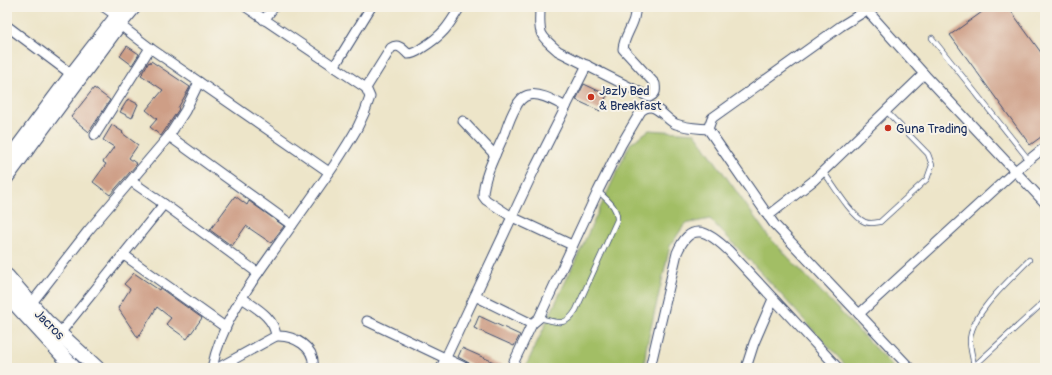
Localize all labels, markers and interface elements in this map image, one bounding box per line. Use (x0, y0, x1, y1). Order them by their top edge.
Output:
place label: Jazly Bed & Breakfast (599, 83, 662, 114)
marker: Jazly Bed & Breakfast (586, 92, 596, 102)
place label: Guna Trading (896, 121, 968, 137)
marker: Guna Trading (883, 123, 893, 133)
street label: Jacros (31, 306, 68, 343)

